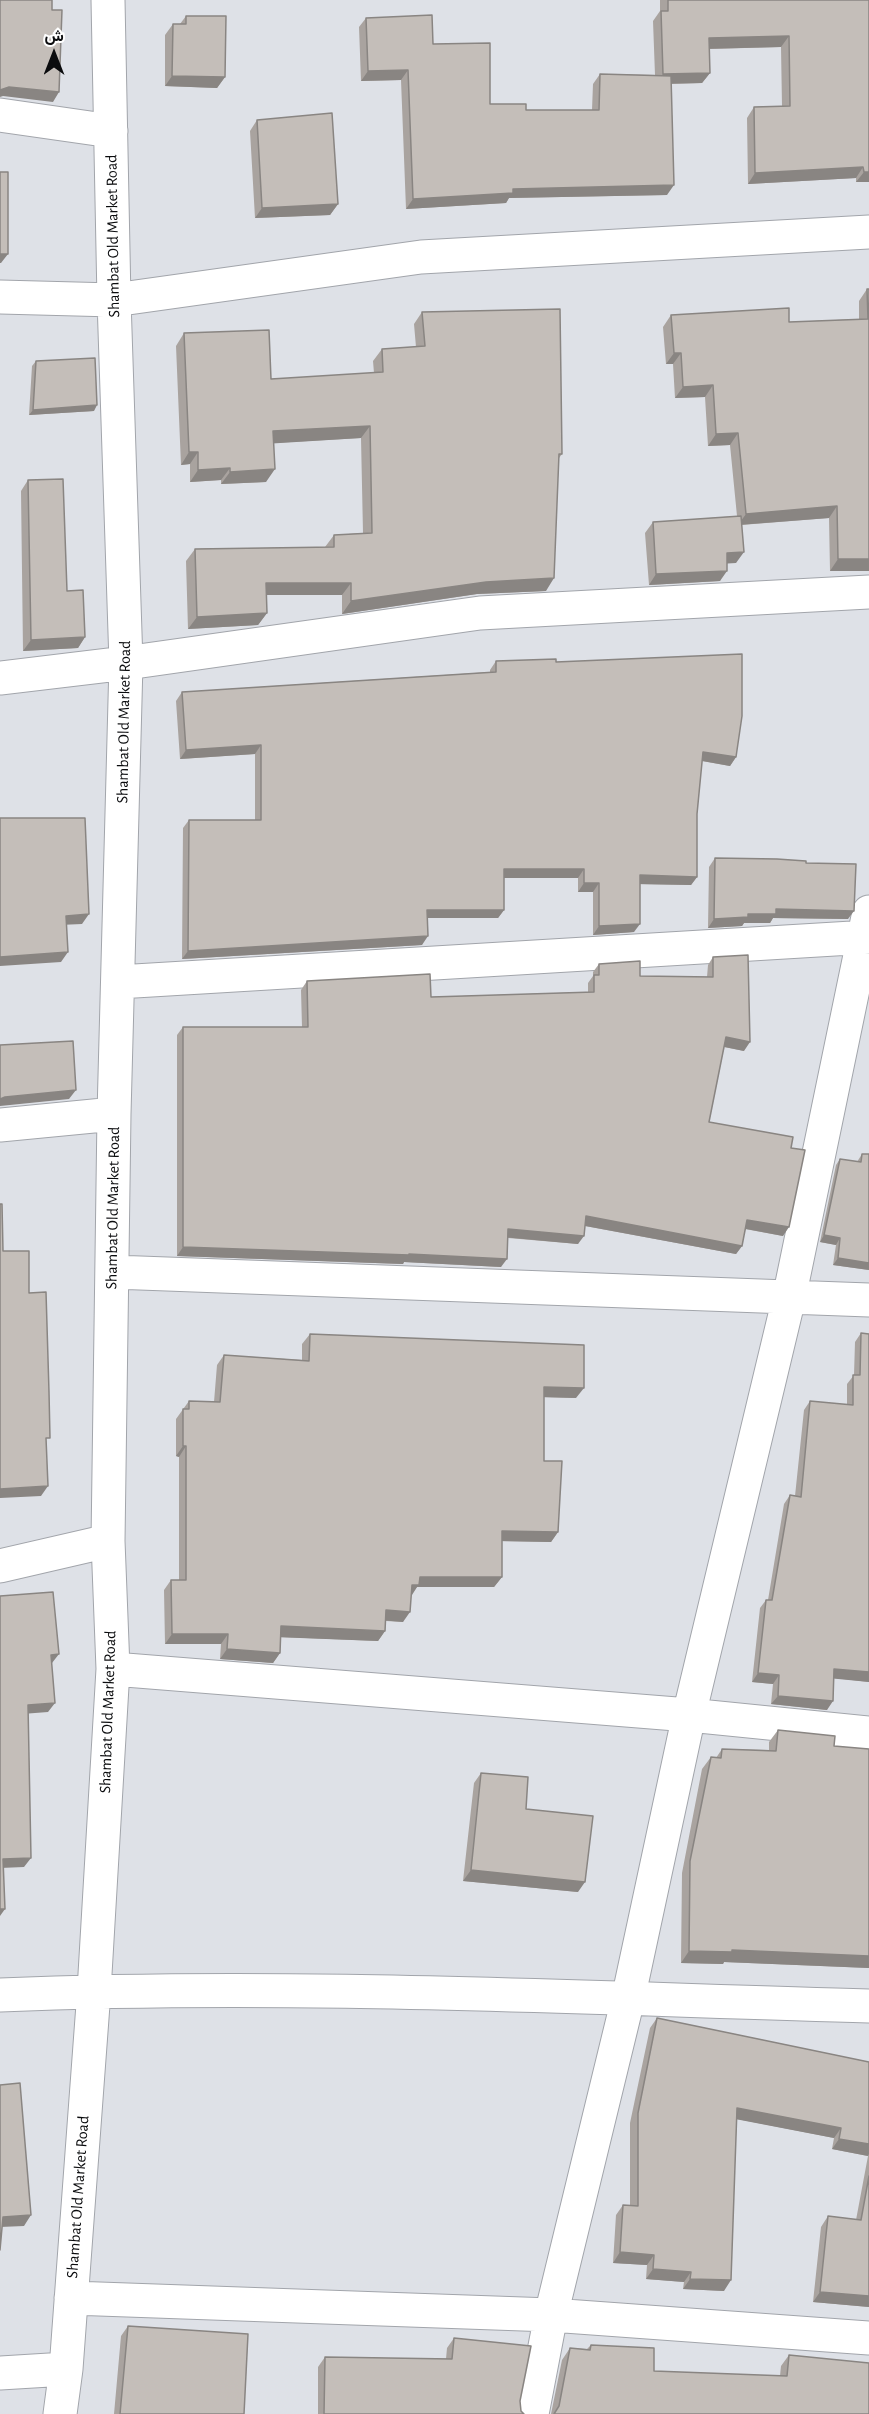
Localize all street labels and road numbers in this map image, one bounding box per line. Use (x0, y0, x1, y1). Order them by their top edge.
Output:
street label: Shambat Old Market Road (102, 154, 124, 318)
street label: Shambat Old Market Road (113, 640, 135, 804)
street label: Shambat Old Market Road (102, 1126, 124, 1290)
street label: Shambat Old Market Road (96, 1630, 120, 1794)
street label: Shambat Old Market Road (63, 2115, 93, 2279)

